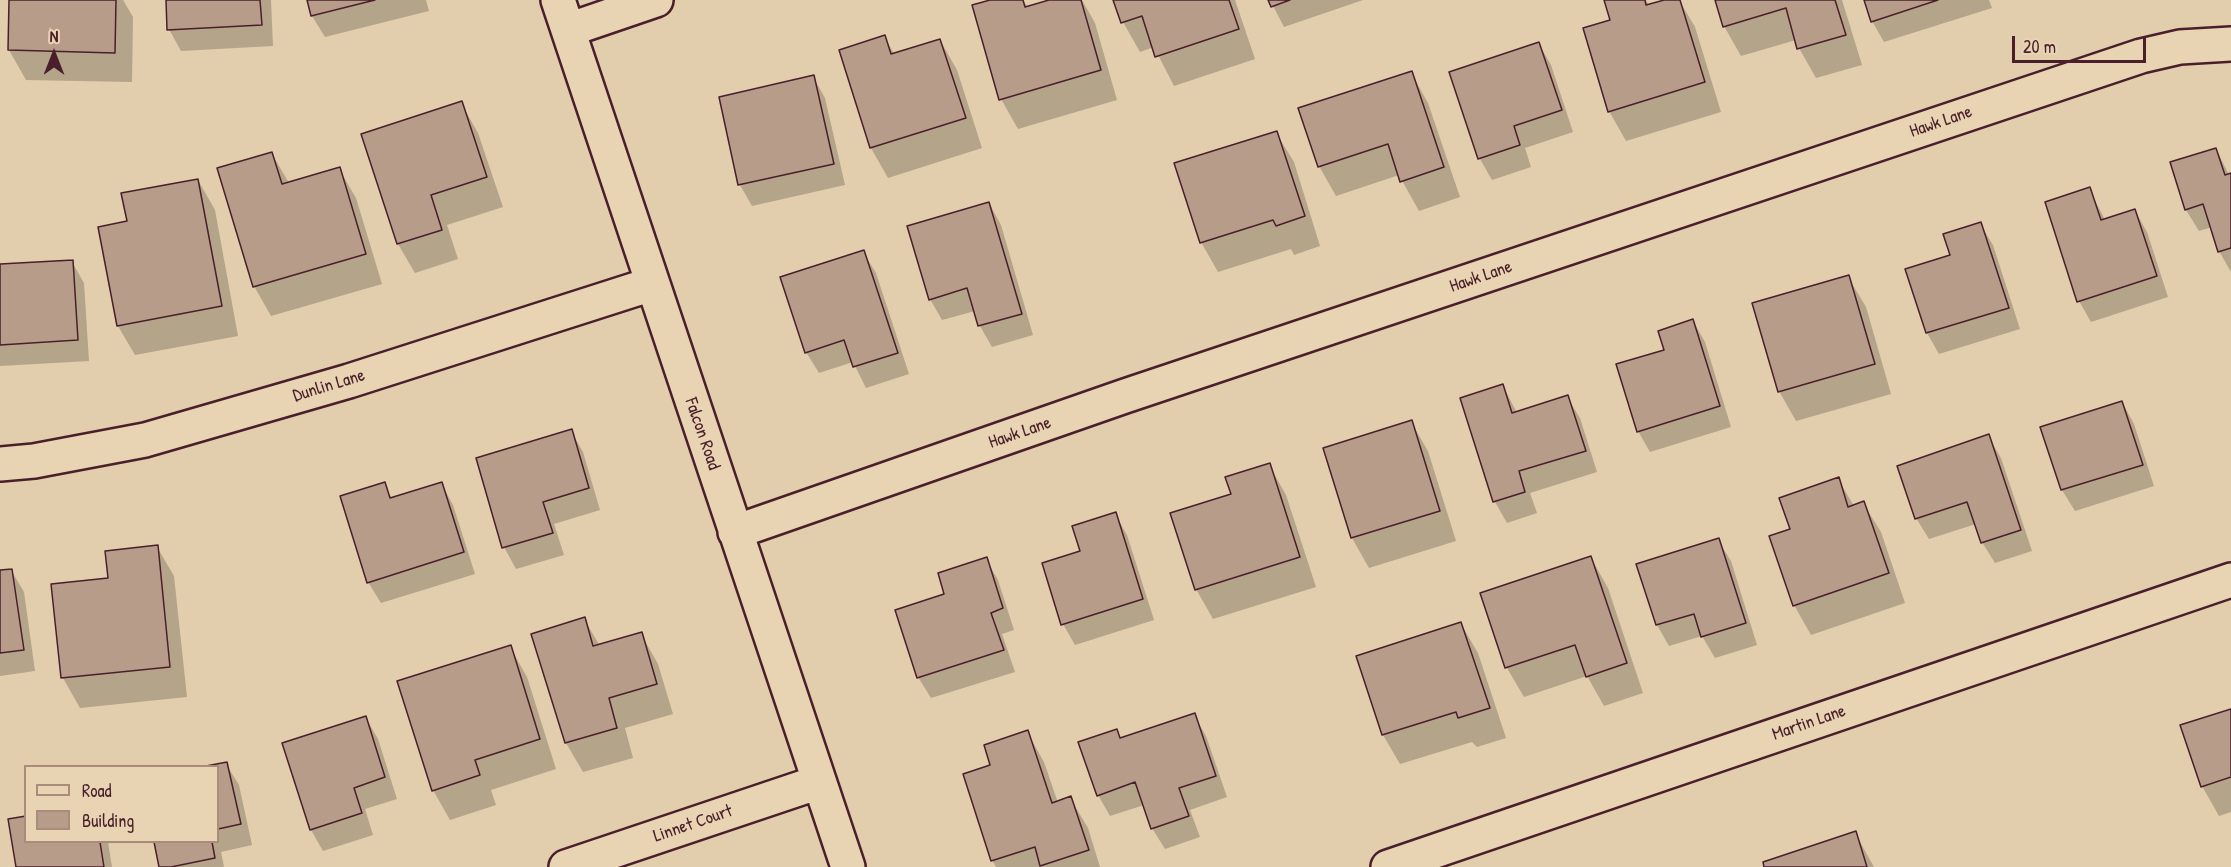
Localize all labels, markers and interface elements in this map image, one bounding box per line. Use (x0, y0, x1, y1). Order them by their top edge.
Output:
north arrow (24, 24, 84, 84)
scale bar (2015, 24, 2148, 62)
text: N (50, 25, 58, 47)
text: 20 m (2023, 34, 2056, 59)
street label: Hawk Lane (1907, 101, 1975, 143)
street label: Hawk Lane (1447, 256, 1515, 298)
street label: Dunlin Lane (290, 365, 368, 407)
street label: Falcon Road (680, 395, 724, 473)
street label: Hawk Lane (986, 412, 1054, 454)
street label: Martin Lane (1769, 700, 1849, 746)
legend (24, 765, 219, 843)
text: Road (82, 778, 112, 803)
street label: Linnet Court (651, 800, 735, 848)
text: Building (82, 808, 134, 833)

